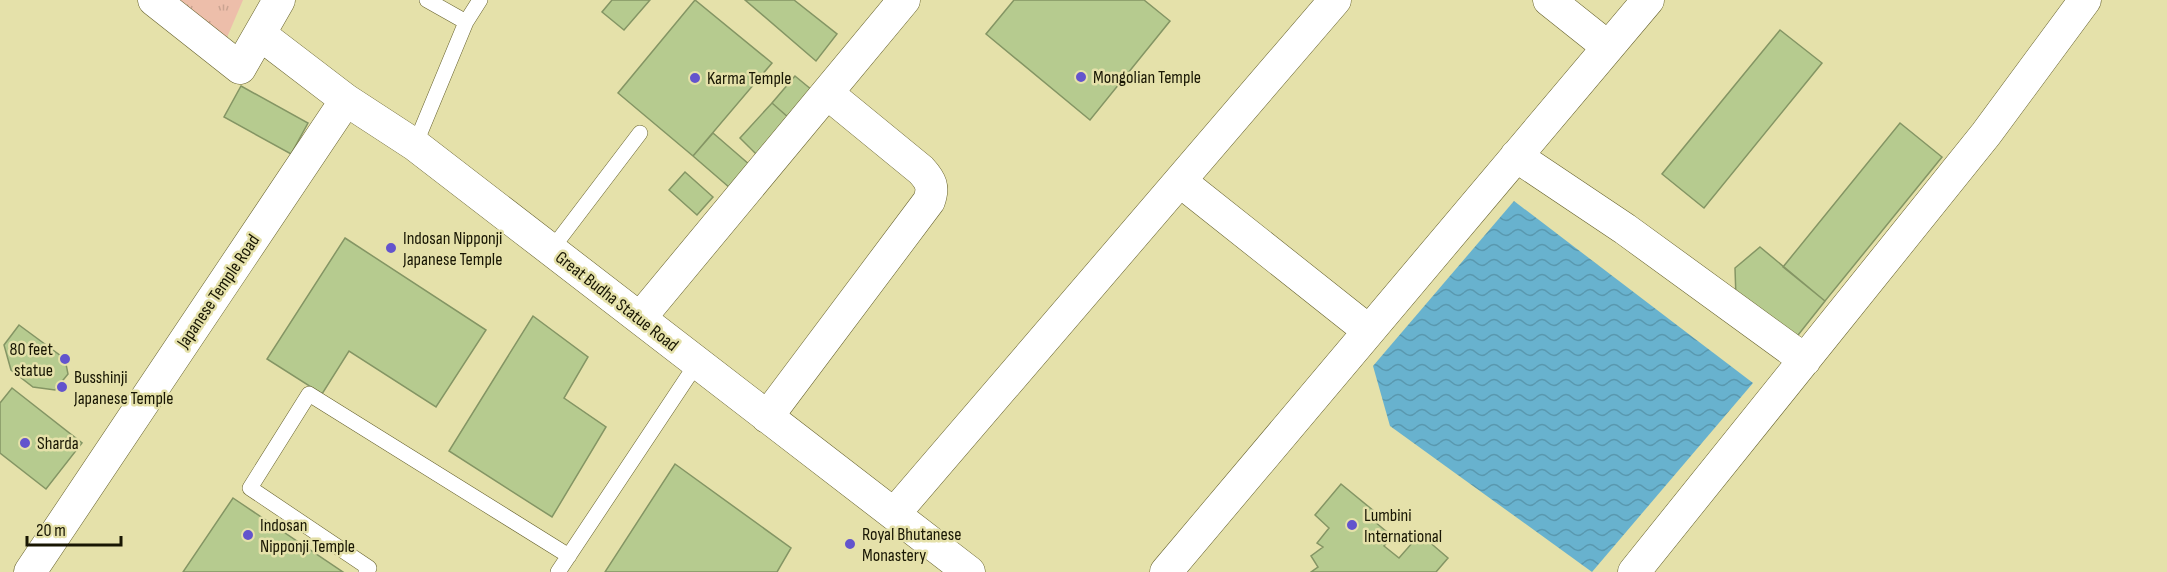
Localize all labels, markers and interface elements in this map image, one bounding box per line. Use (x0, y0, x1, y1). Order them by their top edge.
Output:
place label: Mongolian Temple (1093, 67, 1201, 88)
place label: Karma Temple (707, 68, 791, 89)
marker: Mongolian Temple (1074, 70, 1088, 84)
marker: Karma Temple (688, 71, 702, 85)
place label: Indosan Nipponji Japanese Temple (402, 228, 502, 270)
street label: Japanese Temple Road (172, 231, 264, 353)
marker: Indosan Nipponji Japanese Temple (384, 241, 398, 255)
street label: Great Budha Statue Road (551, 247, 682, 356)
place label: 80 feet statue (10, 339, 53, 381)
marker: 80 feet statue (58, 352, 72, 366)
place label: Busshinji Japanese Temple (73, 367, 173, 409)
marker: Busshinji Japanese Temple (55, 380, 69, 394)
place label: Sharda (37, 433, 79, 454)
marker: Sharda (18, 436, 32, 450)
place label: Lumbini International (1364, 505, 1442, 547)
scale bar (27, 509, 122, 547)
place label: Indosan Nipponji Temple (260, 515, 355, 557)
marker: Lumbini International (1345, 518, 1359, 532)
text: 20 m (36, 520, 66, 541)
place label: Royal Bhutanese Monastery (862, 524, 961, 566)
marker: Indosan Nipponji Temple (241, 528, 255, 542)
marker: Royal Bhutanese Monastery (843, 537, 857, 551)

